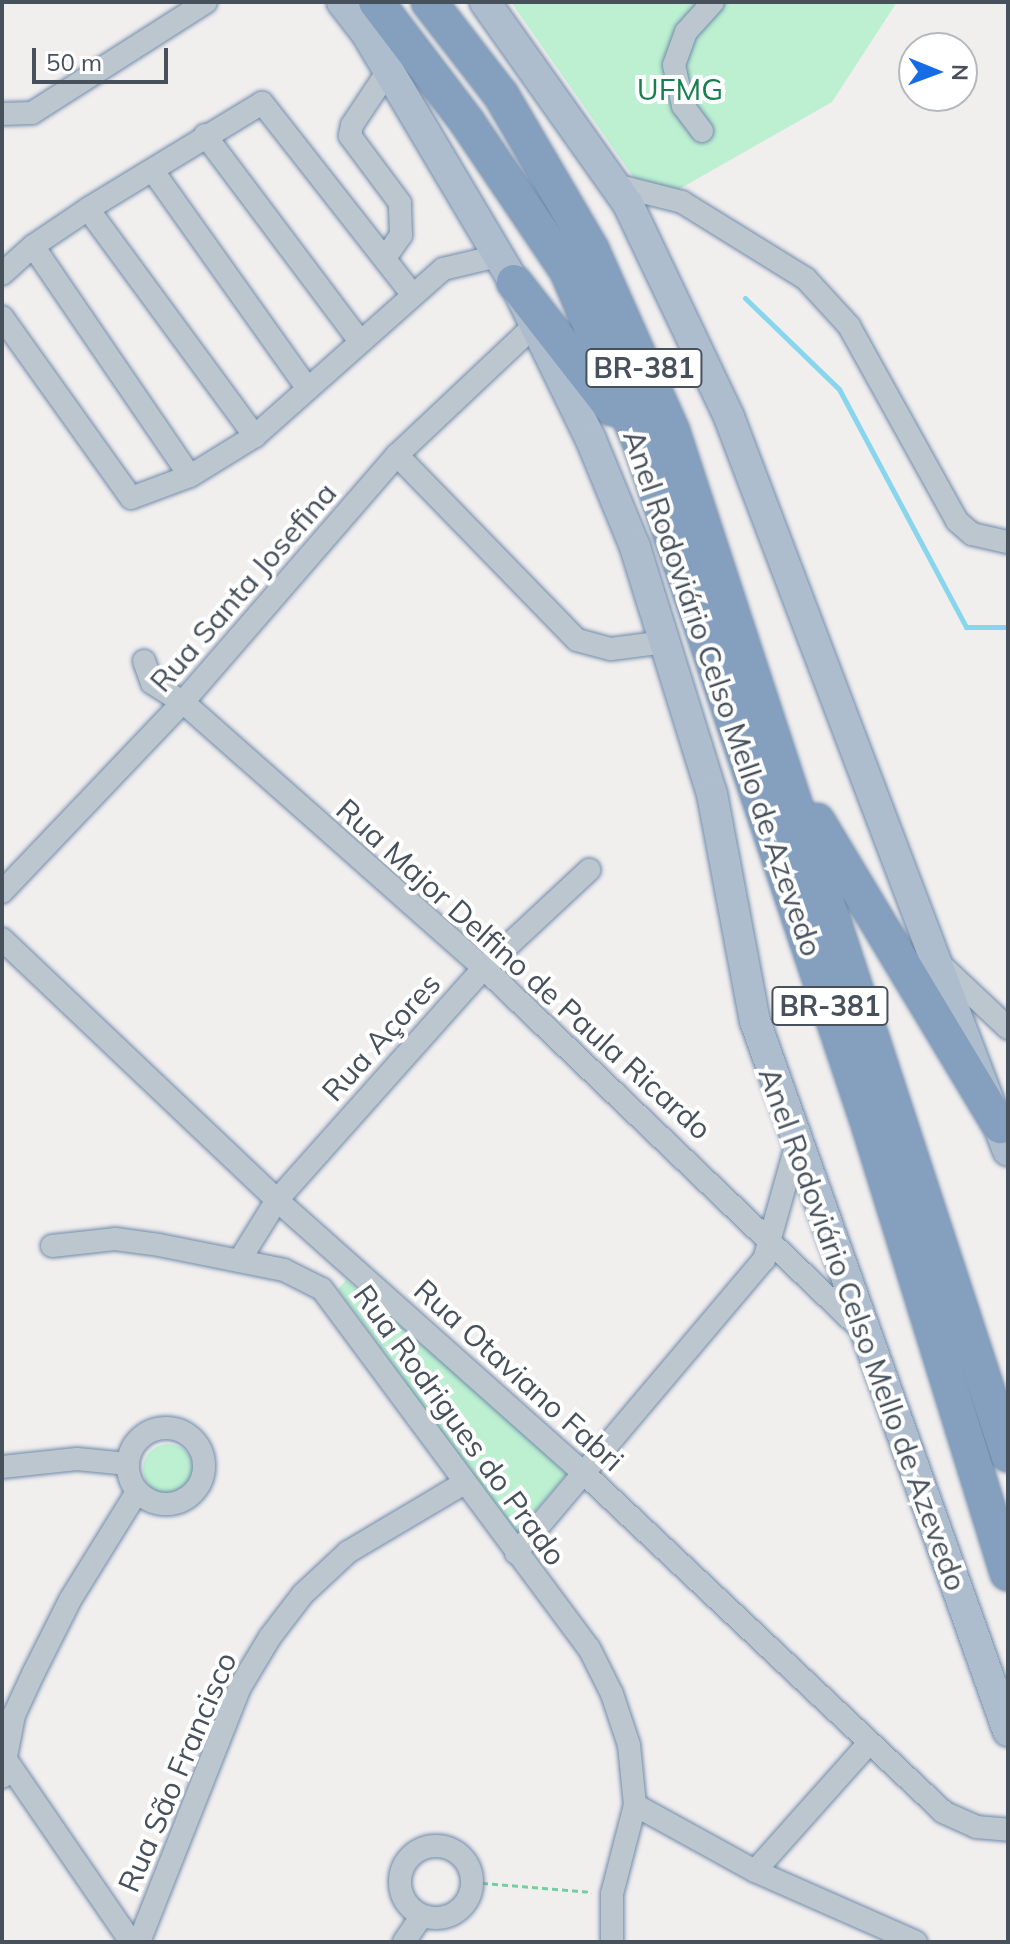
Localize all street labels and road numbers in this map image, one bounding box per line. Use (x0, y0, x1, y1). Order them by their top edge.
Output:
road number: BR-381 (584, 344, 704, 392)
street label: Anel Rodoviário Celso Mello de Azevedo (616, 425, 830, 961)
street label: Rua Santa Josefina (142, 475, 344, 699)
street label: Rua Major Delfino de Paula Ricardo (329, 791, 719, 1147)
street label: Rua Açores (314, 966, 448, 1108)
road number: BR-381 (770, 982, 890, 1030)
street label: Anel Rodoviário Celso Mello de Azevedo (751, 1062, 975, 1596)
street label: Rua Otaviano Fabri (407, 1272, 631, 1478)
street label: Rua Rodrigues do Prado (346, 1278, 574, 1572)
street label: Rua São Francisco (110, 1647, 244, 1897)

